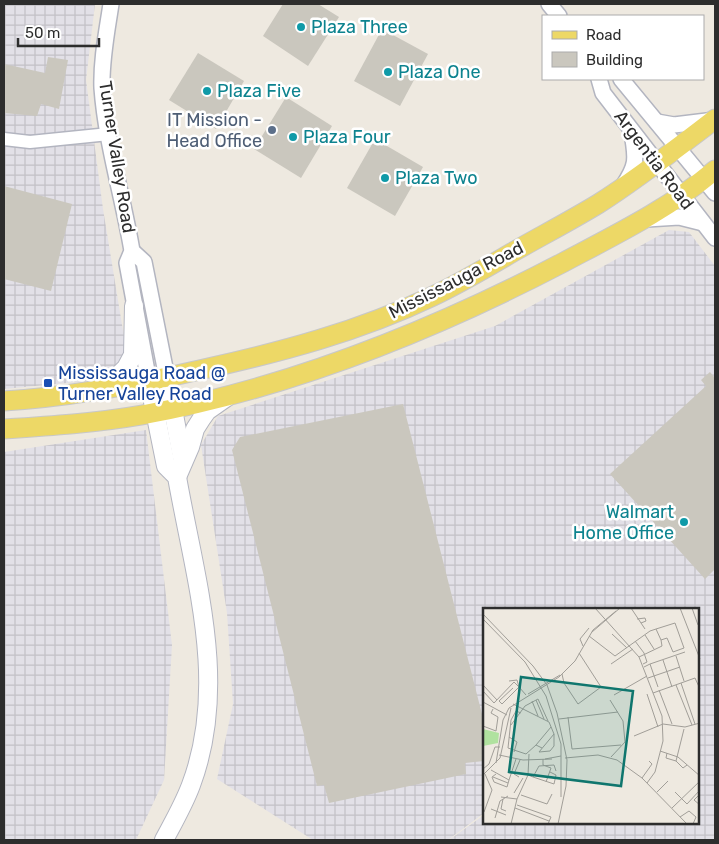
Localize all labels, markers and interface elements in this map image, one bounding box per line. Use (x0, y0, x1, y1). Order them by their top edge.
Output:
scale bar (18, 15, 99, 47)
legend (542, 15, 704, 80)
place label: Plaza Three (311, 16, 408, 38)
marker: Plaza Three (295, 21, 307, 33)
text: 50 m (25, 24, 60, 42)
text: Road (586, 26, 622, 44)
text: Building (586, 51, 643, 69)
place label: Plaza One (398, 61, 481, 83)
marker: Plaza One (382, 66, 394, 78)
street label: Turner Valley Road (94, 79, 140, 235)
place label: Plaza Five (217, 80, 301, 102)
marker: Plaza Five (201, 85, 213, 97)
street label: Argentia Road (609, 106, 699, 214)
place label: IT Mission - Head Office (166, 109, 262, 152)
marker: IT Mission - Head Office (266, 124, 278, 136)
place label: Plaza Four (303, 126, 391, 148)
marker: Plaza Four (287, 131, 299, 143)
place label: Plaza Two (395, 167, 478, 189)
marker: Plaza Two (379, 172, 391, 184)
street label: Mississauga Road (385, 237, 527, 323)
place label: Mississauga Road @ Turner Valley Road (58, 362, 226, 405)
marker: Mississauga Road @ Turner Valley Road (42, 377, 54, 389)
place label: Walmart Home Office (573, 501, 674, 544)
marker: Walmart Home Office (678, 516, 690, 528)
inset map (483, 608, 699, 824)

